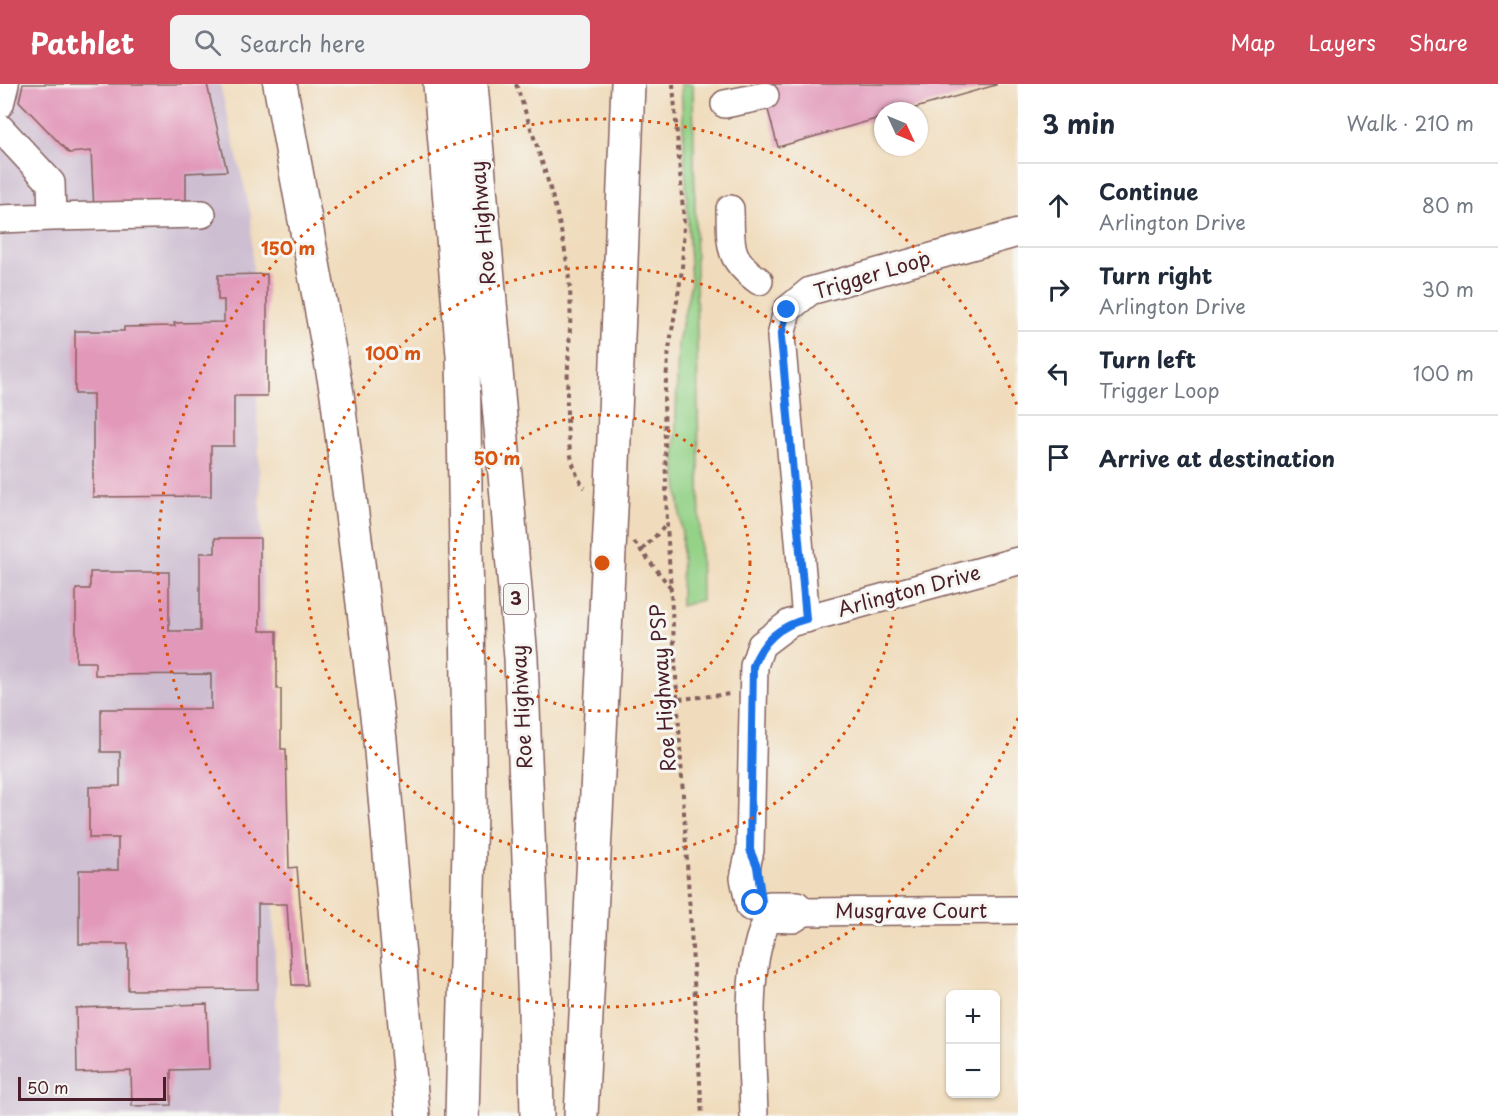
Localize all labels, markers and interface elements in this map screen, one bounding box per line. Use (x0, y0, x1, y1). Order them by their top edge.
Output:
search box (170, 15, 590, 69)
text: Pathlet (30, 21, 134, 64)
icon: search (191, 26, 224, 59)
text: Search here (239, 26, 365, 59)
text: Map (1231, 26, 1275, 58)
text: Layers (1308, 26, 1376, 58)
text: Share (1409, 26, 1468, 58)
north arrow (874, 102, 928, 156)
text: 3 min (1042, 104, 1115, 143)
text: Walk · 210 m (1347, 108, 1474, 138)
street label: Roe Highway (462, 160, 502, 286)
text: Continue (1099, 174, 1198, 207)
icon: ahead (1042, 189, 1075, 222)
text: 80 m (1422, 190, 1474, 220)
text: Arlington Drive (1099, 207, 1246, 237)
text: 150 m (261, 234, 315, 261)
street label: Trigger Loop (810, 242, 934, 306)
text: Turn right (1099, 258, 1212, 291)
icon: right (1042, 273, 1075, 306)
text: 30 m (1421, 274, 1474, 304)
text: Arlington Drive (1099, 291, 1246, 321)
route end (773, 296, 799, 322)
text: 100 m (365, 339, 421, 366)
text: Turn left (1099, 342, 1196, 375)
icon: left (1042, 357, 1075, 390)
text: 100 m (1413, 358, 1474, 388)
text: Trigger Loop (1099, 375, 1220, 405)
icon: arrive (1042, 441, 1075, 474)
text: Arrive at destination (1099, 441, 1335, 474)
text: 50 m (474, 444, 520, 471)
centre of rings (592, 553, 612, 573)
street label: Arlington Drive (834, 557, 984, 624)
road number: 3 (504, 584, 528, 614)
street label: Roe Highway PSP (641, 603, 683, 773)
street label: Roe Highway (503, 644, 539, 770)
route start (741, 889, 767, 915)
street label: Musgrave Court (835, 895, 987, 925)
map controls (946, 990, 1000, 1098)
button: + (946, 990, 1000, 1044)
button: − (946, 1044, 1000, 1098)
scale bar (18, 1074, 166, 1102)
text: 50 m (27, 1075, 68, 1099)

